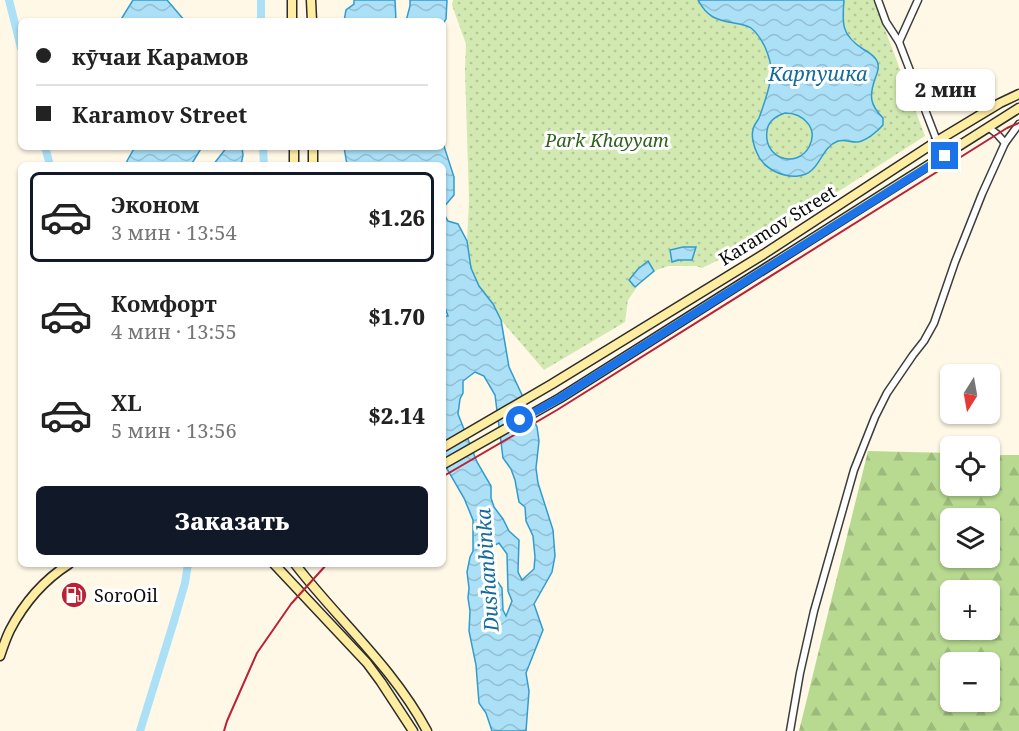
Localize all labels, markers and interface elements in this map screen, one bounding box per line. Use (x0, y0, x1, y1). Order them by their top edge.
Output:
text: кӯчаи Карамов (72, 41, 248, 71)
water label: Карпушка (767, 60, 868, 87)
callout: 2 мин (896, 69, 994, 111)
text: 2 мин (915, 76, 976, 103)
text: Karamov Street (72, 99, 247, 129)
park label: Park Khayyam (544, 128, 669, 152)
route end (931, 142, 958, 169)
street label: Karamov Street (714, 179, 840, 271)
text: Эконом (111, 189, 199, 219)
icon: car (39, 190, 93, 244)
text: $1.26 (368, 202, 425, 232)
text: 3 мин · 13:54 (111, 219, 237, 246)
text: Комфорт (111, 288, 217, 318)
icon: car (39, 289, 93, 343)
text: $1.70 (368, 301, 425, 331)
text: 4 мин · 13:55 (111, 318, 237, 345)
north arrow (940, 364, 1000, 424)
map controls (940, 364, 1000, 712)
text: XL (111, 387, 142, 417)
icon: car (39, 388, 93, 442)
text: $2.14 (368, 400, 425, 430)
route start (506, 406, 533, 433)
text: 5 мин · 13:56 (111, 417, 237, 444)
button: locate (940, 436, 1000, 496)
button: Заказать (36, 486, 428, 555)
water label: Dushanbinka (469, 507, 505, 634)
button: layers (940, 508, 1000, 568)
fuel station icon: SoroOil (59, 580, 89, 610)
button: + (940, 580, 1000, 640)
place label: SoroOil (94, 583, 158, 607)
button: − (940, 652, 1000, 712)

